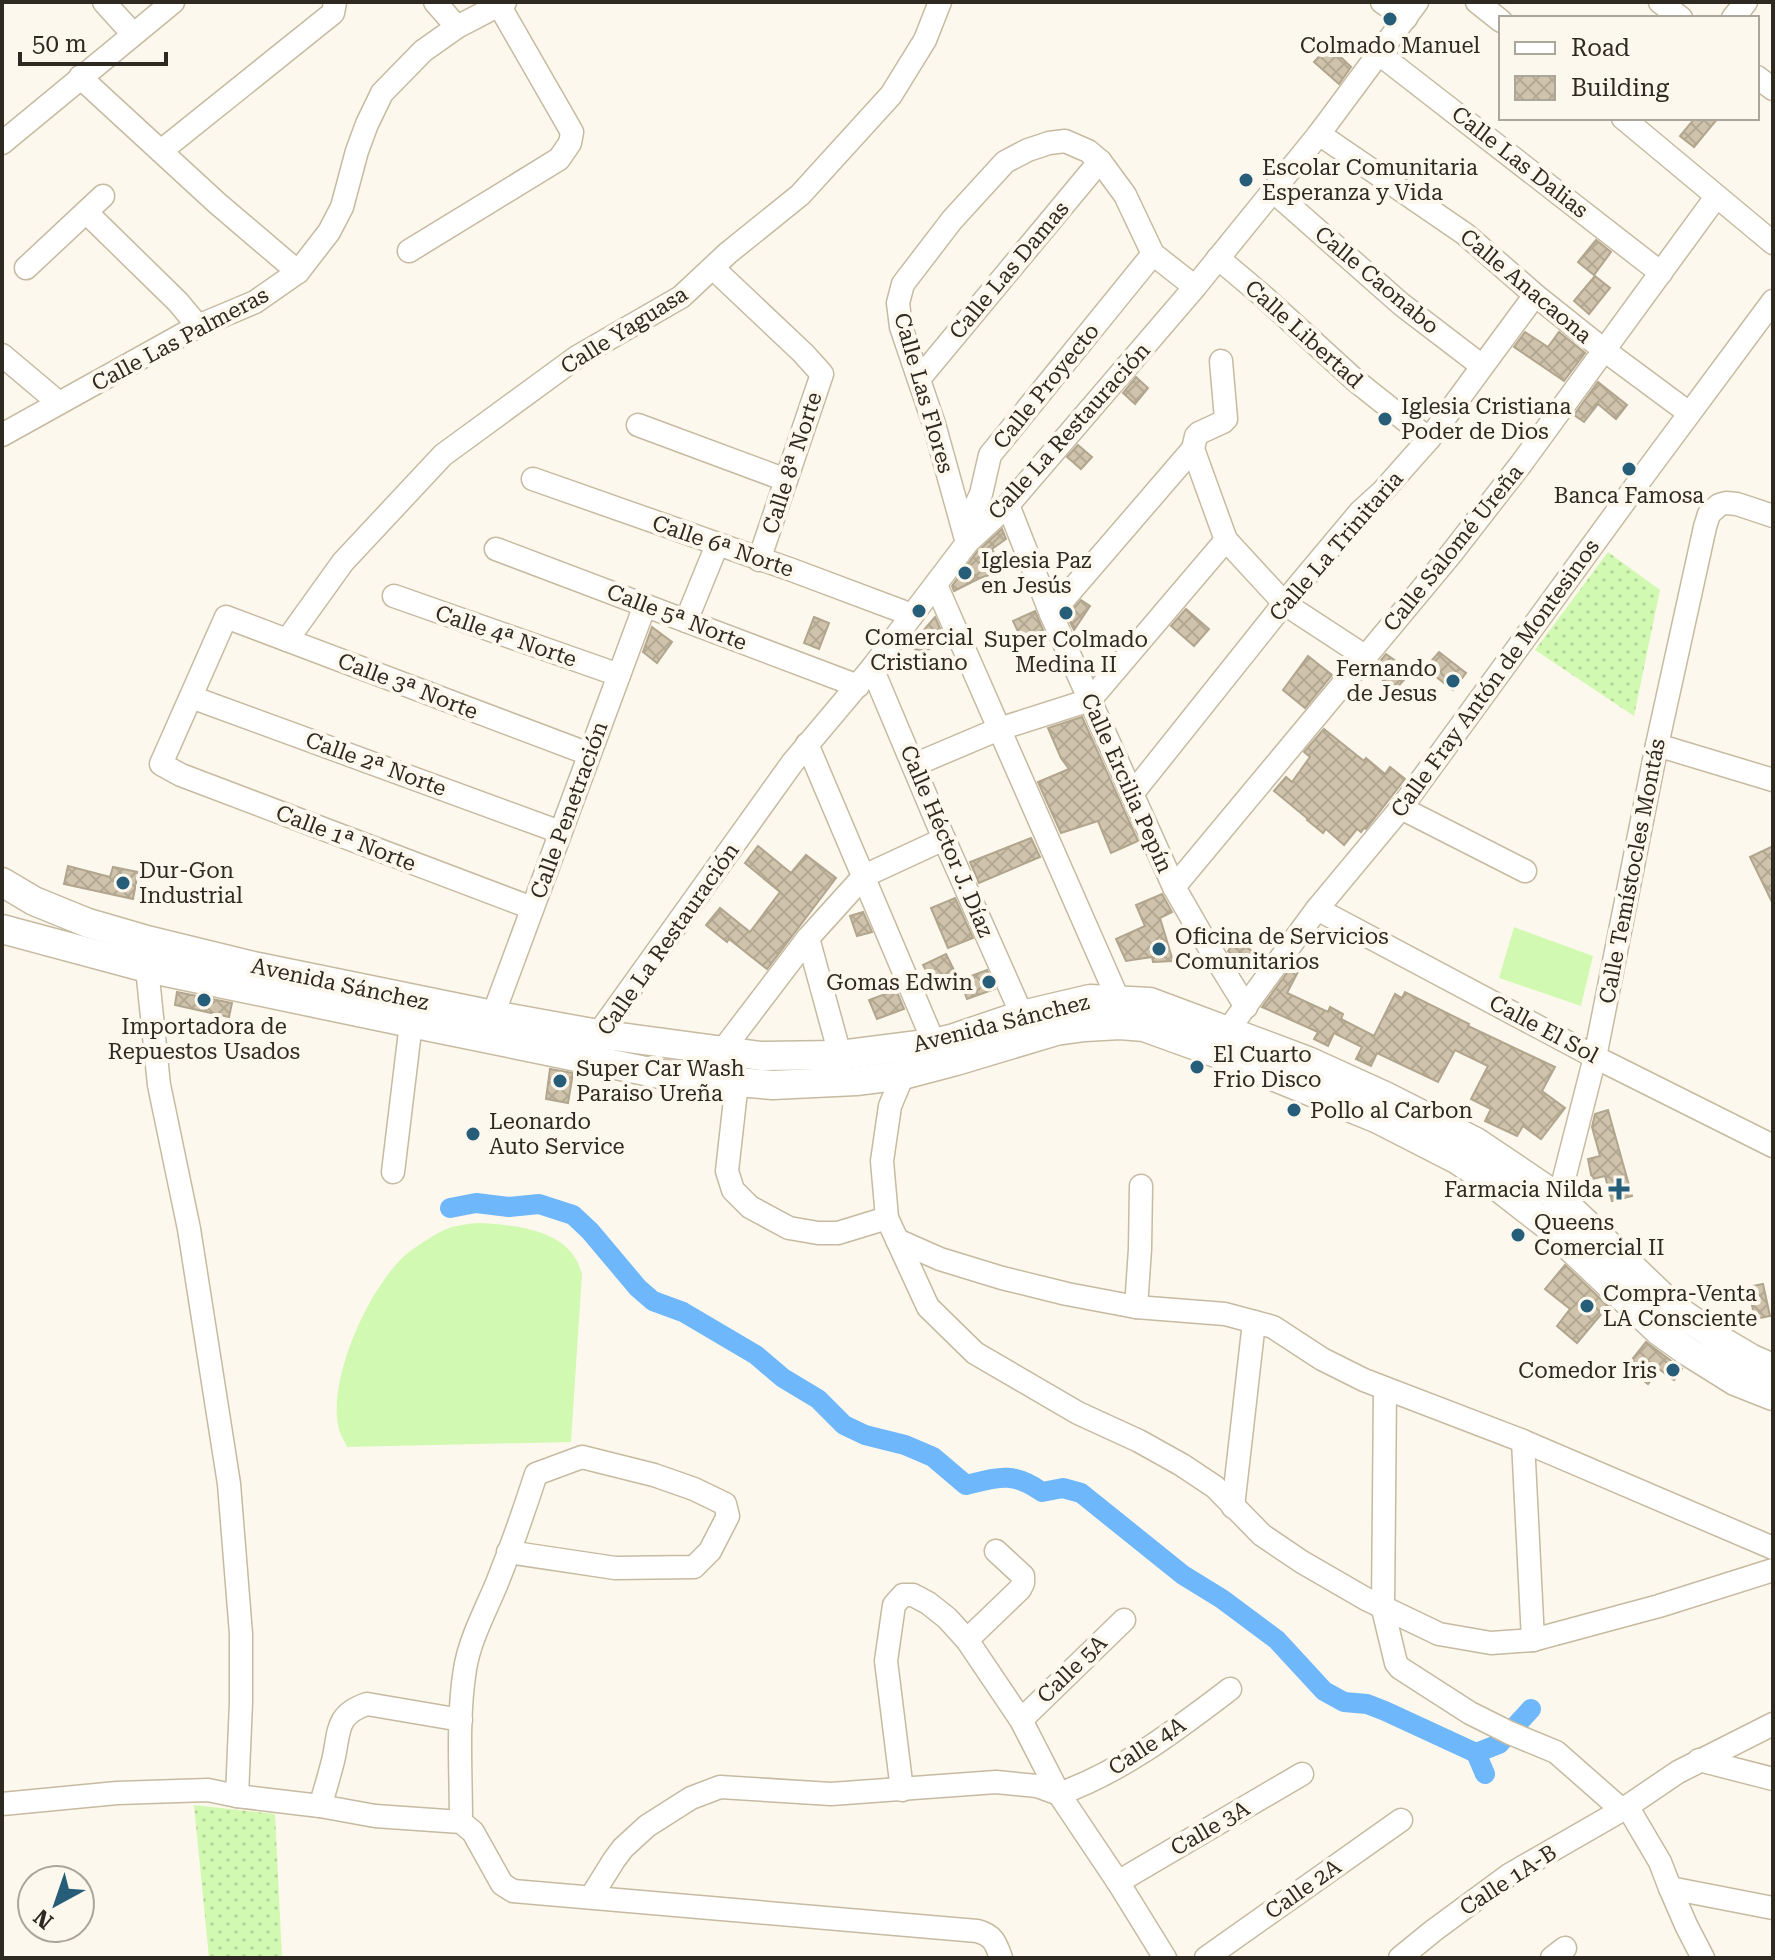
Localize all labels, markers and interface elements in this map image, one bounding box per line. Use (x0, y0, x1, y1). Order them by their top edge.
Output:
marker: Colmado Manuel (1381, 10, 1399, 28)
scale bar (20, 16, 166, 66)
legend (1499, 16, 1759, 120)
text: 50 m (32, 30, 87, 58)
place label: Colmado Manuel (1300, 33, 1480, 58)
text: Road (1571, 34, 1630, 62)
text: Building (1571, 74, 1669, 102)
street label: Calle Las Dalias (1447, 101, 1593, 223)
place label: Escolar Comunitaria Esperanza y Vida (1262, 155, 1478, 205)
marker: Escolar Comunitaria Esperanza y Vida (1237, 171, 1255, 189)
street label: Calle Las Damas (944, 196, 1074, 344)
street label: Calle Caonabo (1310, 221, 1444, 339)
street label: Calle Anacaona (1455, 224, 1597, 348)
street label: Calle Libertad (1240, 275, 1368, 393)
street label: Calle Yaguasa (556, 281, 692, 379)
street label: Calle Las Palmeras (87, 282, 273, 396)
street label: Calle Las Flores (889, 310, 959, 476)
street label: Calle Proyecto (988, 318, 1104, 454)
street label: Calle La Restauración (983, 338, 1155, 524)
street label: Calle 8ª Norte (757, 389, 827, 537)
place label: Iglesia Cristiana Poder de Dios (1401, 394, 1571, 444)
marker: Iglesia Cristiana Poder de Dios (1376, 410, 1394, 428)
street label: Calle Salomé Ureña (1378, 460, 1528, 636)
marker: Banca Famosa (1620, 460, 1638, 478)
street label: Calle La Trinitaria (1264, 466, 1408, 626)
place label: Banca Famosa (1554, 483, 1704, 508)
street label: Calle 6ª Norte (649, 510, 797, 582)
street label: Calle Fray Antón de Montesinos (1386, 534, 1604, 822)
place label: Iglesia Paz en Jesús (981, 548, 1091, 598)
marker: Iglesia Paz en Jesús (956, 564, 974, 582)
street label: Calle 5ª Norte (604, 579, 750, 655)
street label: Calle 4ª Norte (432, 600, 580, 672)
marker: Comercial Cristiano (910, 602, 928, 620)
marker: Super Colmado Medina II (1057, 604, 1075, 622)
place label: Comercial Cristiano (865, 625, 973, 675)
place label: Super Colmado Medina II (984, 627, 1148, 677)
street label: Calle 3ª Norte (335, 648, 481, 724)
place label: Fernando de Jesus (1336, 656, 1437, 706)
marker: Fernando de Jesus (1444, 672, 1462, 690)
street label: Calle Ercilia Pepín (1076, 689, 1178, 877)
street label: Calle Penetración (525, 718, 613, 902)
street label: Calle 2ª Norte (302, 727, 450, 801)
street label: Calle Temístocles Montás (1594, 736, 1670, 1006)
street label: Calle Héctor J. Díaz (895, 741, 999, 941)
street label: Calle 1ª Norte (273, 800, 419, 876)
street label: Calle La Restauración (592, 838, 744, 1040)
place label: Dur-Gon Industrial (139, 858, 243, 908)
marker: Dur-Gon Industrial (114, 874, 132, 892)
place label: Oficina de Servicios Comunitarios (1175, 924, 1389, 974)
marker: Oficina de Servicios Comunitarios (1150, 940, 1168, 958)
street label: Avenida Sánchez (249, 953, 431, 1015)
place label: Gomas Edwin (826, 970, 973, 995)
marker: Gomas Edwin (980, 973, 998, 991)
street label: Avenida Sánchez (910, 989, 1092, 1057)
street label: Calle El Sol (1485, 990, 1603, 1068)
marker: Importadora de Repuestos Usados (195, 991, 213, 1009)
place label: Importadora de Repuestos Usados (108, 1014, 300, 1064)
place label: El Cuarto Frio Disco (1213, 1042, 1321, 1092)
place label: Super Car Wash Paraiso Ureña (576, 1056, 745, 1106)
marker: El Cuarto Frio Disco (1188, 1058, 1206, 1076)
marker: Super Car Wash Paraiso Ureña (551, 1072, 569, 1090)
place label: Pollo al Carbon (1310, 1098, 1473, 1123)
marker: Pollo al Carbon (1285, 1101, 1303, 1119)
place label: Leonardo Auto Service (489, 1109, 625, 1159)
marker: Leonardo Auto Service (464, 1125, 482, 1143)
place label: Farmacia Nilda (1444, 1177, 1603, 1202)
marker: Farmacia Nilda (1610, 1180, 1628, 1198)
place label: Queens Comercial II (1534, 1210, 1664, 1260)
marker: Queens Comercial II (1509, 1226, 1527, 1244)
place label: Compra-Venta LA Consciente (1603, 1281, 1757, 1331)
marker: Compra-Venta LA Consciente (1578, 1297, 1596, 1315)
place label: Comedor Iris (1518, 1358, 1657, 1383)
marker: Comedor Iris (1664, 1361, 1682, 1379)
street label: Calle 5A (1032, 1629, 1112, 1708)
street label: Calle 4A (1104, 1712, 1191, 1780)
street label: Calle 3A (1166, 1795, 1254, 1860)
street label: Calle 1A-B (1455, 1840, 1561, 1920)
street label: Calle 2A (1260, 1854, 1346, 1924)
north arrow (16, 1864, 96, 1944)
text: N (29, 1904, 58, 1934)

